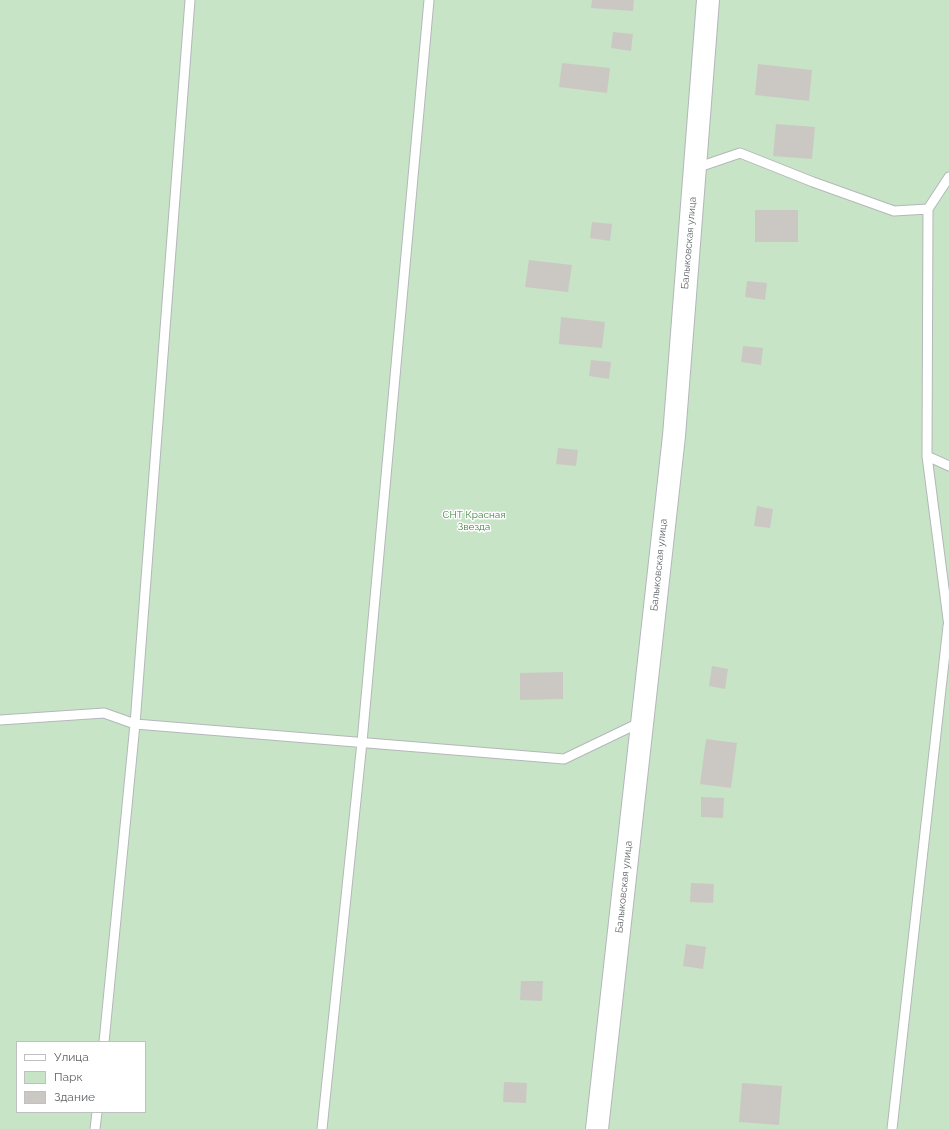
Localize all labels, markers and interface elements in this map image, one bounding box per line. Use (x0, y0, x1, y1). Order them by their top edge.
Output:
street label: Балыковская улица (679, 196, 699, 290)
park label: СНТ Красная Звезда (443, 509, 505, 532)
street label: Балыковская улица (648, 518, 670, 612)
street label: Балыковская улица (613, 840, 635, 934)
legend (16, 1041, 146, 1113)
text: Улица (54, 1050, 89, 1064)
text: Парк (54, 1070, 83, 1084)
text: Здание (54, 1090, 95, 1104)

